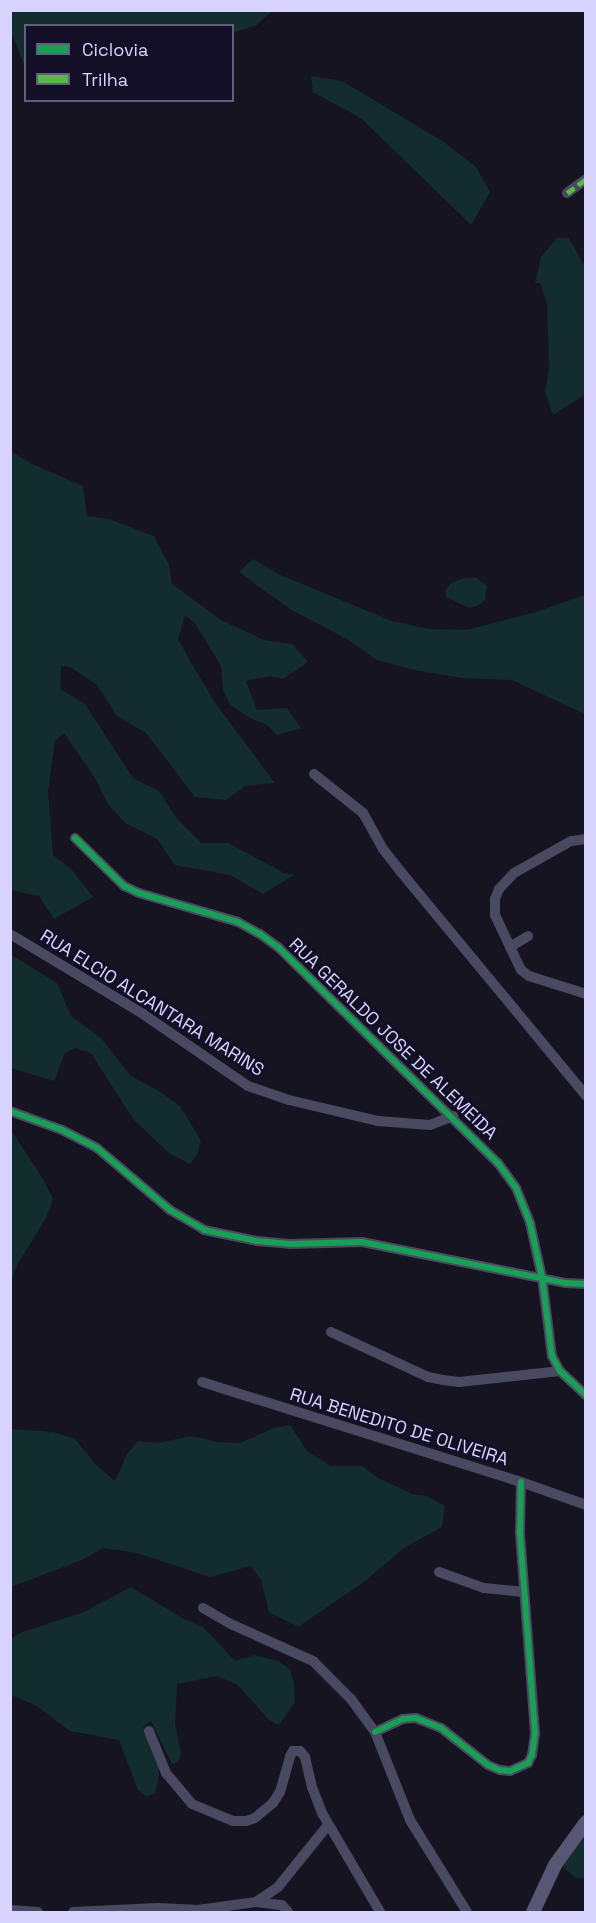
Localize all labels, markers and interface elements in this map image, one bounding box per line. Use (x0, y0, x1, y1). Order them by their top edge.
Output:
legend (24, 24, 234, 102)
text: Ciclovia (82, 38, 148, 61)
text: Trilha (82, 68, 128, 91)
street label: RUA ELCIO ALCANTARA MARINS (36, 925, 268, 1081)
street label: RUA GERALDO JOSE DE ALEMEIDA (284, 933, 502, 1145)
street label: RUA BENEDITO DE OLIVEIRA (287, 1383, 511, 1471)

